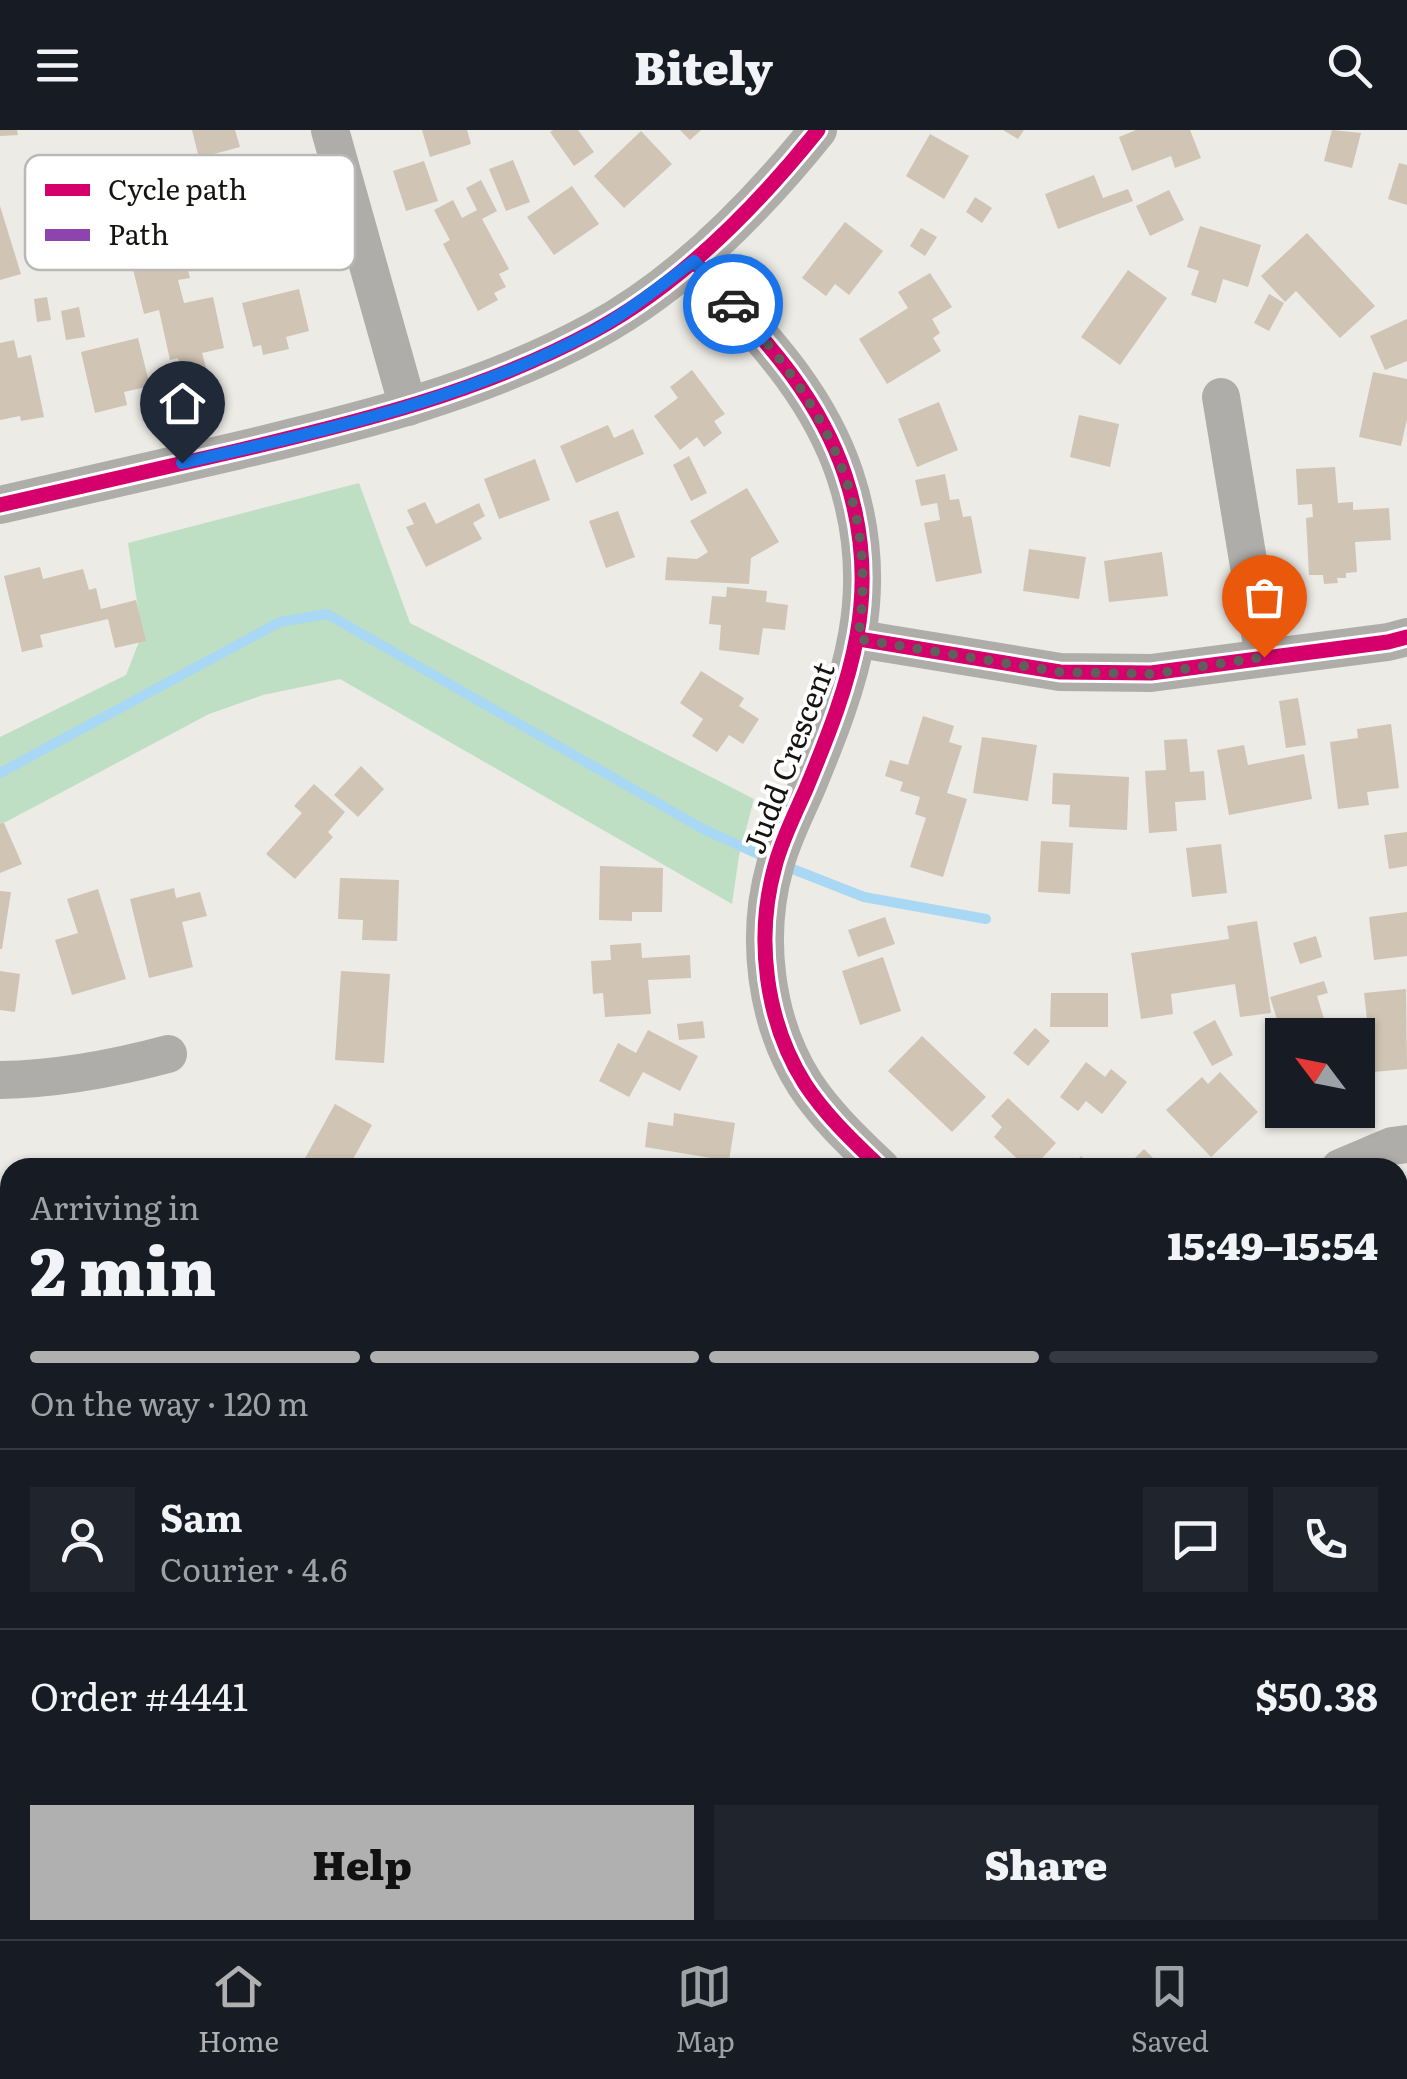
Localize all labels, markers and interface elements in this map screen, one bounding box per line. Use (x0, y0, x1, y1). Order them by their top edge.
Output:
text: Bitely (634, 32, 773, 99)
icon: menu (30, 38, 85, 93)
icon: search (1322, 38, 1377, 93)
legend (25, 155, 355, 270)
text: Cycle path (108, 167, 247, 209)
text: Path (108, 212, 169, 254)
courier (683, 254, 783, 354)
icon: car (706, 277, 761, 332)
pin (140, 361, 225, 464)
icon: home (155, 376, 210, 431)
pin (1222, 555, 1307, 658)
icon: bag (1237, 570, 1292, 625)
street label: Judd Crescent (730, 655, 844, 859)
north arrow (1265, 1018, 1375, 1128)
map controls (1265, 1018, 1375, 1128)
text: Arriving in (30, 1182, 200, 1230)
text: 15:49–15:54 (1167, 1215, 1378, 1272)
text: 2 min (30, 1219, 216, 1316)
text: On the way · 120 m (30, 1378, 309, 1426)
button: person (30, 1487, 135, 1592)
text: Sam (160, 1487, 243, 1544)
button: chat (1143, 1487, 1248, 1592)
button: phone (1273, 1487, 1378, 1592)
text: Courier · 4.6 (160, 1544, 347, 1592)
text: Order #4441 (30, 1666, 248, 1723)
text: $50.38 (1255, 1666, 1378, 1723)
button: Help (30, 1805, 694, 1920)
button: Share (714, 1805, 1378, 1920)
tab: Home (198, 1959, 279, 2061)
tab: Map (675, 1959, 735, 2061)
tab: Saved (1131, 1959, 1209, 2061)

